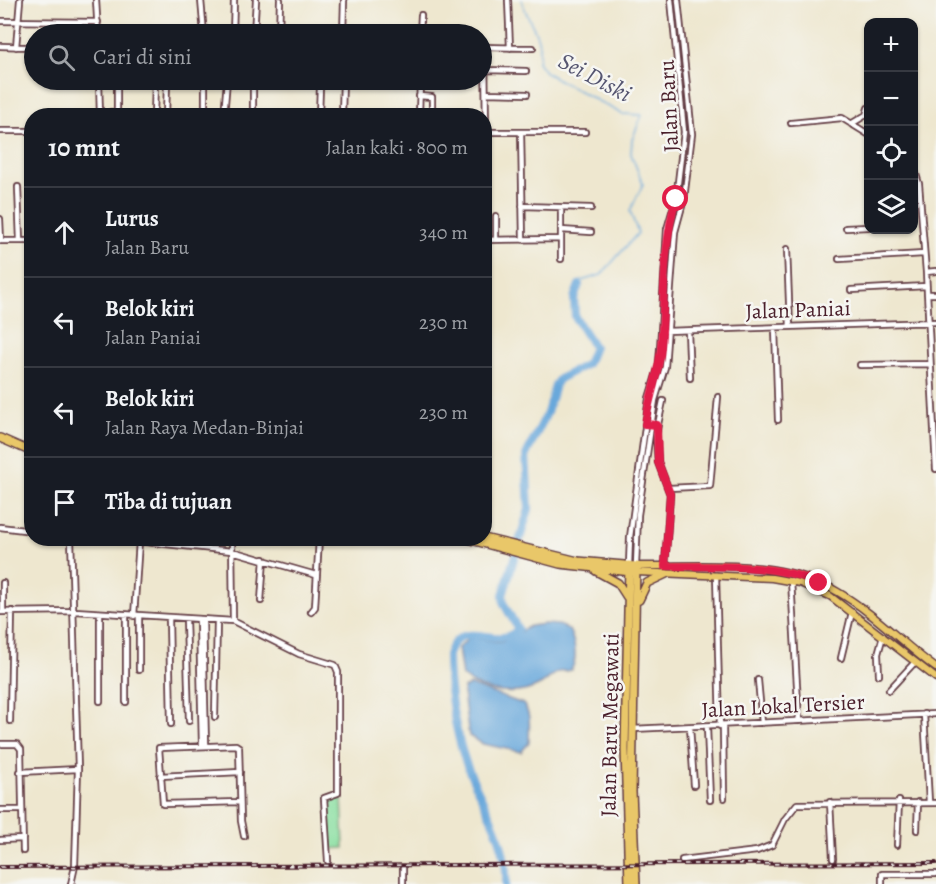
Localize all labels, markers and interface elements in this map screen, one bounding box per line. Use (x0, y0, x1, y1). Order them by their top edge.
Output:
map controls (864, 18, 918, 234)
button: + (864, 18, 918, 72)
search box (24, 24, 492, 90)
icon: search (45, 41, 78, 74)
text: Cari di sini (93, 42, 192, 72)
water label: Sei Diski (553, 44, 637, 110)
street label: Jalan Baru (652, 59, 686, 153)
button: − (864, 72, 918, 126)
button: locate (864, 126, 918, 180)
text: 10 mnt (48, 130, 120, 165)
text: Jalan kaki · 800 m (326, 134, 468, 161)
button: layers (864, 180, 918, 234)
route start (662, 185, 688, 211)
text: Lurus (105, 204, 159, 234)
icon: ahead (48, 216, 81, 249)
text: 340 m (419, 219, 468, 246)
text: Jalan Baru (105, 234, 189, 261)
street label: Jalan Paniai (745, 293, 851, 327)
text: Belok kiri (105, 294, 194, 324)
icon: left (48, 306, 81, 339)
text: 230 m (419, 309, 468, 336)
text: Jalan Paniai (105, 324, 201, 351)
text: Belok kiri (105, 384, 194, 414)
icon: left (48, 396, 81, 429)
text: 230 m (419, 399, 468, 426)
text: Jalan Raya Medan-Binjai (105, 414, 304, 441)
icon: arrive (48, 486, 81, 519)
text: Tiba di tujuan (105, 487, 232, 517)
route end (805, 569, 831, 595)
street label: Jalan Baru Megawati (593, 633, 627, 817)
street label: Jalan Lokal Tersier (700, 687, 866, 725)

